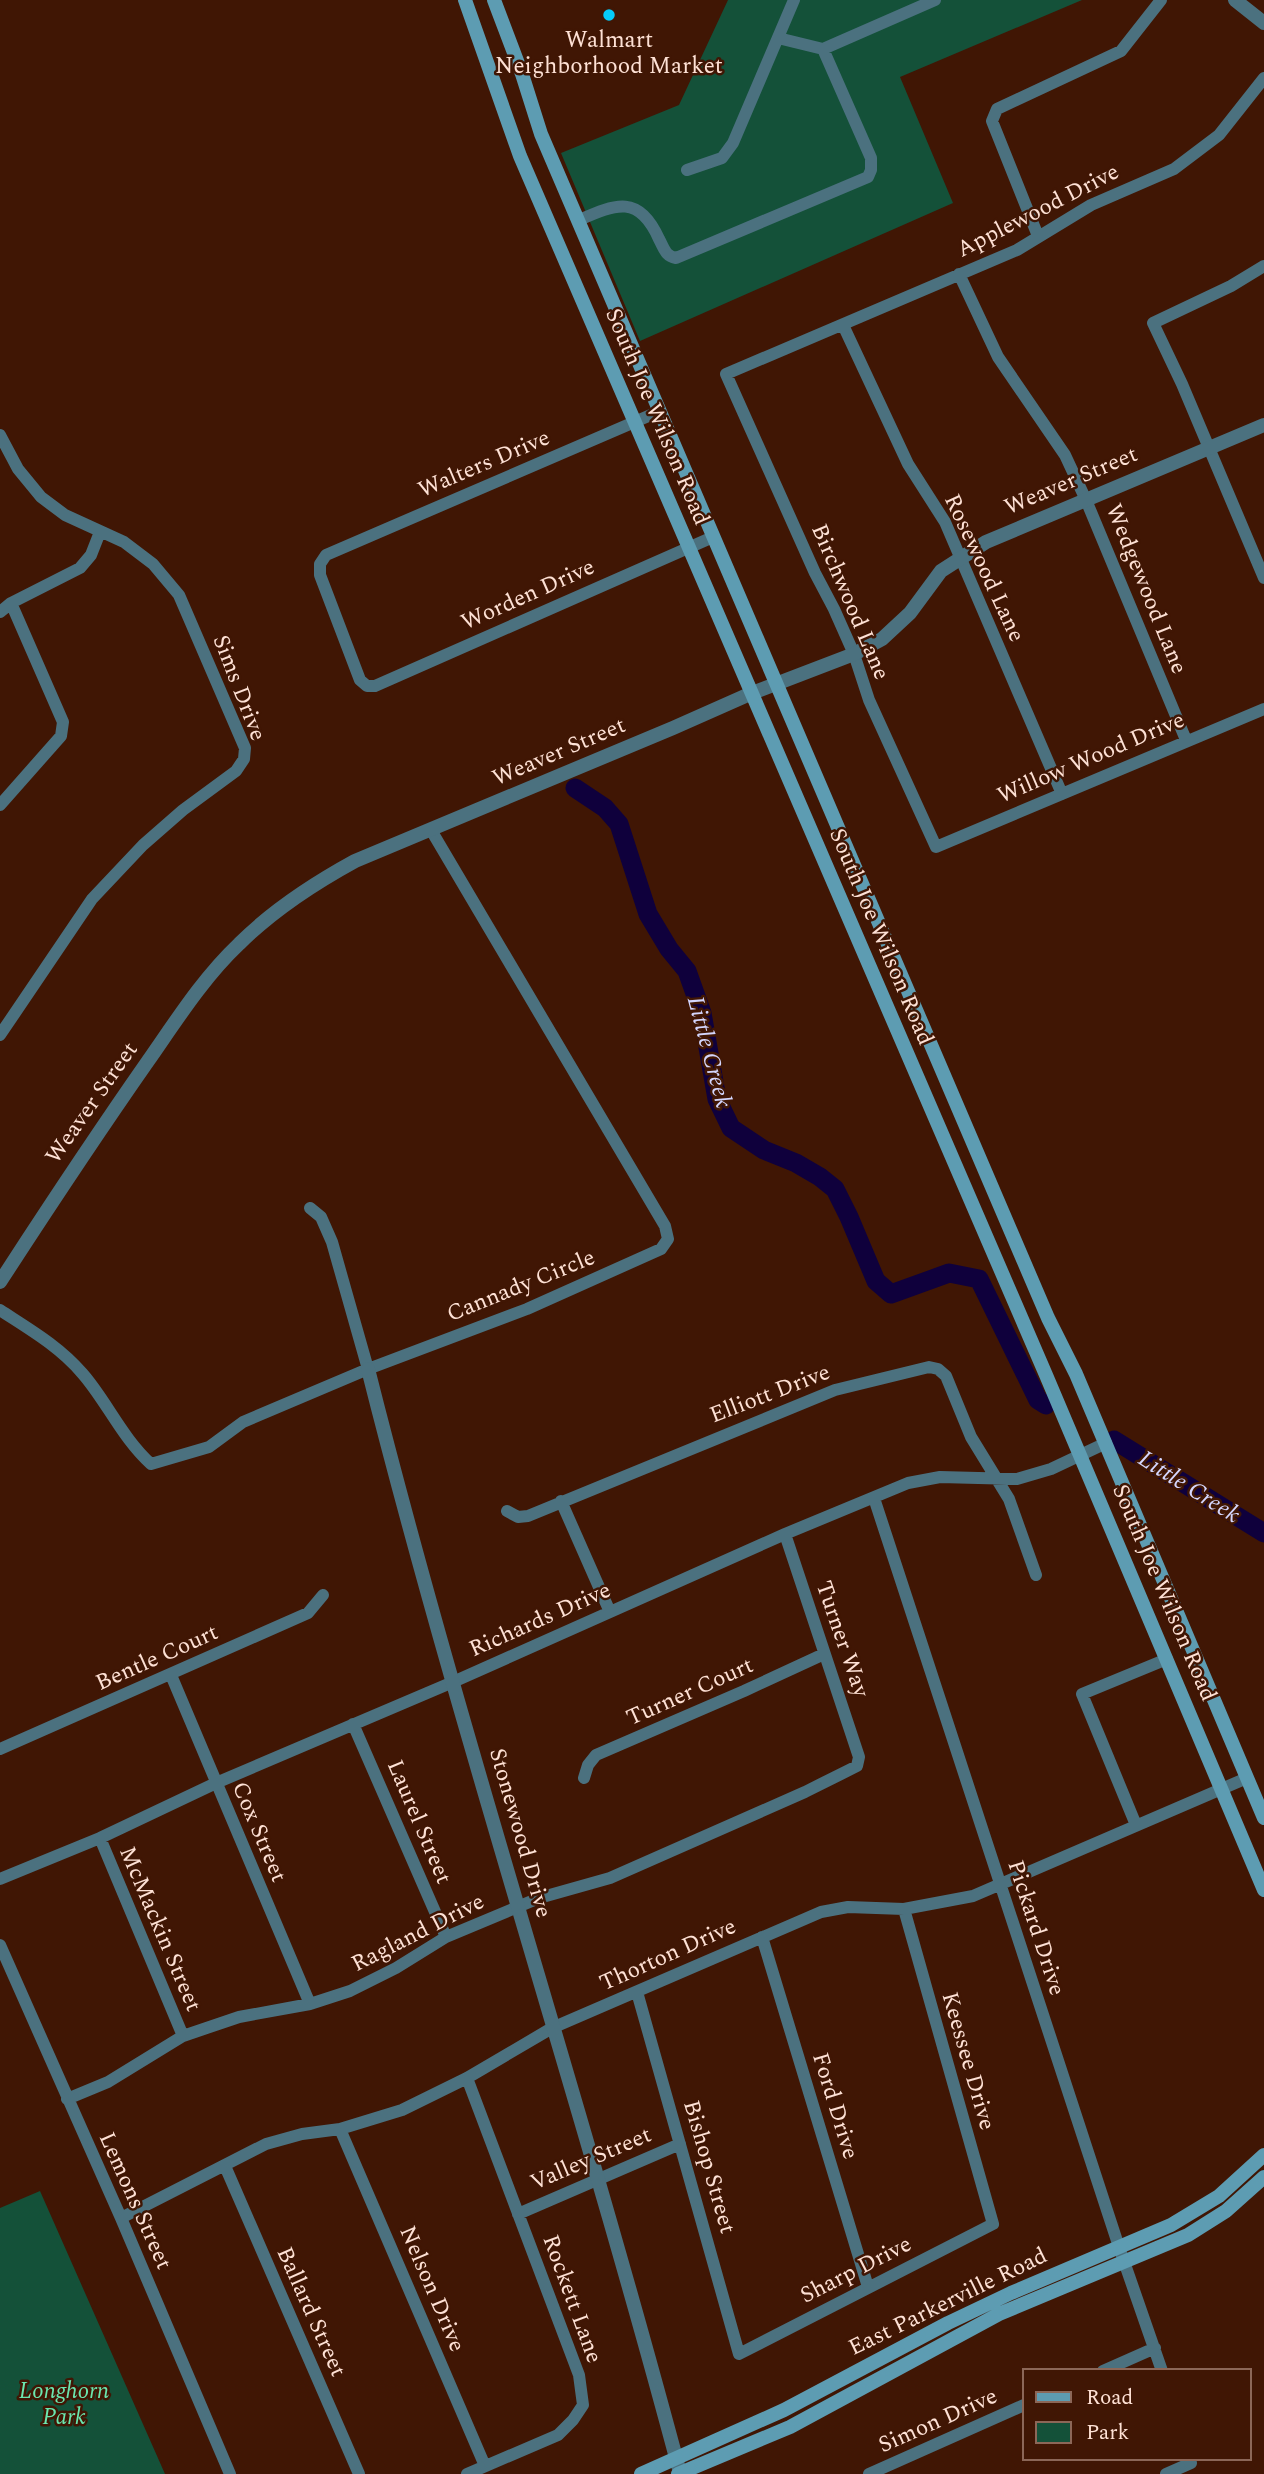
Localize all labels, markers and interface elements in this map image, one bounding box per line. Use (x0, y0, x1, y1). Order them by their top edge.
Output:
marker: Walmart Neighborhood Market (601, 7, 617, 23)
place label: Walmart Neighborhood Market (495, 23, 723, 84)
street label: Applewood Drive (951, 155, 1125, 267)
street label: South Joe Wilson Road (595, 303, 719, 531)
street label: Walters Drive (413, 420, 555, 508)
street label: Weaver Street (999, 437, 1143, 525)
street label: Rosewood Lane (934, 488, 1034, 648)
street label: Wedgewood Lane (1096, 499, 1196, 679)
street label: Birchwood Lane (801, 518, 899, 686)
street label: Worden Drive (456, 550, 600, 640)
street label: Sims Drive (203, 630, 275, 746)
street label: Willow Wood Drive (992, 703, 1190, 813)
street label: Weaver Street (487, 708, 631, 796)
street label: South Joe Wilson Road (819, 823, 943, 1051)
water label: Little Creek (677, 992, 741, 1112)
street label: Weaver Street (37, 1035, 147, 1171)
street label: Cannady Circle (441, 1240, 601, 1332)
street label: Elliott Drive (705, 1355, 835, 1433)
water label: Little Creek (1131, 1441, 1247, 1533)
street label: South Joe Wilson Road (1102, 1479, 1226, 1707)
street label: Richards Drive (463, 1573, 617, 1667)
street label: Turner Way (806, 1576, 879, 1703)
street label: Bentle Court (90, 1615, 224, 1701)
street label: Turner Court (621, 1648, 759, 1736)
street label: Stonewood Drive (479, 1744, 561, 1922)
street label: Laurel Street (377, 1754, 461, 1890)
street label: Cox Street (222, 1776, 296, 1888)
street label: McMackin Street (109, 1841, 211, 2017)
street label: Pickard Drive (998, 1856, 1074, 2000)
street label: Ragland Drive (345, 1884, 491, 1982)
street label: Thorton Drive (594, 1909, 742, 2001)
street label: Keessee Drive (932, 1988, 1004, 2134)
street label: Ford Drive (802, 2048, 868, 2164)
street label: Bishop Street (673, 2096, 745, 2238)
street label: Valley Street (525, 2118, 657, 2200)
street label: Lemons Street (89, 2127, 181, 2275)
street label: Nelson Drive (390, 2220, 474, 2358)
street label: Sharp Drive (794, 2227, 918, 2313)
street label: Rockett Lane (533, 2230, 611, 2368)
street label: East Parkerville Road (843, 2239, 1054, 2365)
street label: Ballard Street (267, 2241, 355, 2383)
legend (1023, 2369, 1250, 2460)
park label: Longhorn Park (19, 2374, 109, 2435)
street label: Simon Drive (873, 2379, 1003, 2463)
text: Road (1086, 2382, 1133, 2414)
text: Park (1086, 2417, 1130, 2449)

